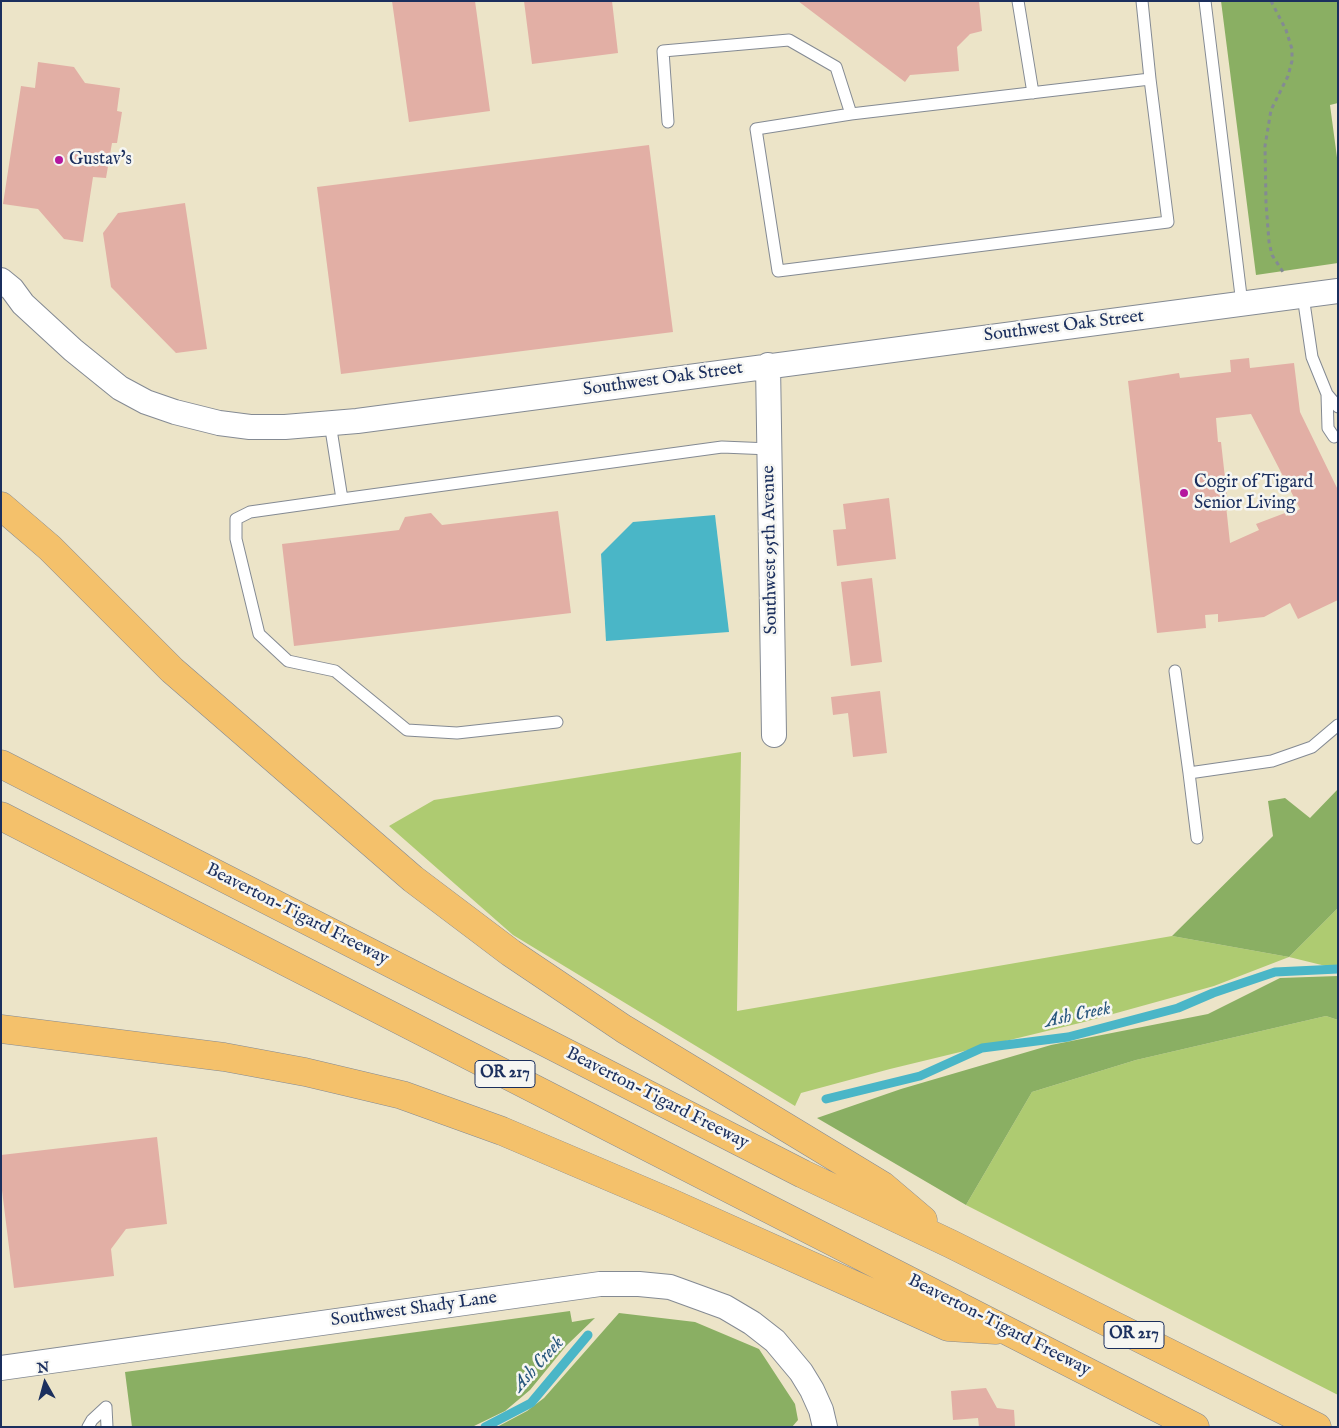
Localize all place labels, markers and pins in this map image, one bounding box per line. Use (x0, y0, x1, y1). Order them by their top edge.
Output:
place label: Gustav's (69, 149, 132, 171)
marker: Gustav's (53, 154, 65, 166)
place label: Cogir of Tigard Senior Living (1194, 472, 1313, 514)
marker: Cogir of Tigard Senior Living (1178, 487, 1190, 499)

